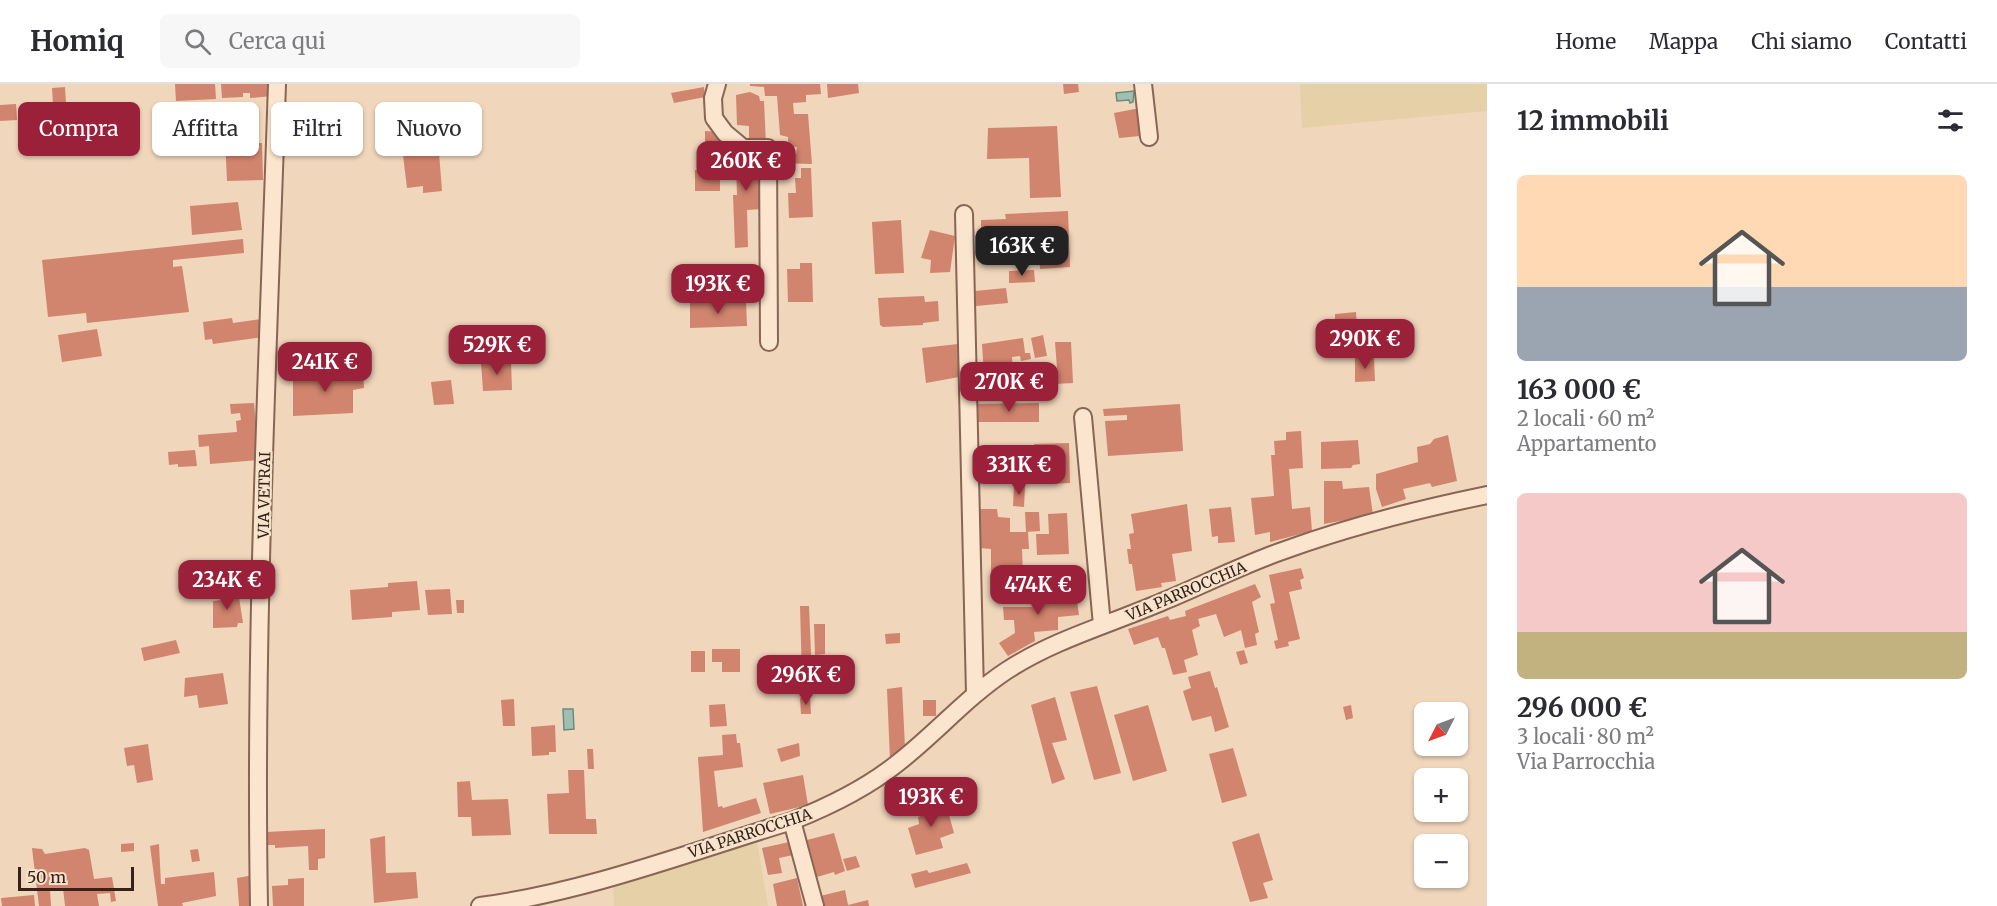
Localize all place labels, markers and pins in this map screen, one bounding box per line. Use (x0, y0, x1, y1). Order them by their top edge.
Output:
pin: 260K € (697, 141, 795, 192)
pin: 163K € (973, 226, 1071, 277)
pin: 193K € (669, 264, 767, 315)
pin: 290K € (1316, 319, 1414, 370)
pin: 529K € (448, 325, 546, 376)
pin: 241K € (276, 342, 374, 393)
pin: 270K € (960, 362, 1058, 413)
pin: 331K € (970, 445, 1068, 496)
pin: 234K € (178, 560, 276, 611)
pin: 474K € (989, 565, 1087, 616)
pin: 296K € (757, 655, 855, 706)
pin: 193K € (882, 777, 980, 828)

